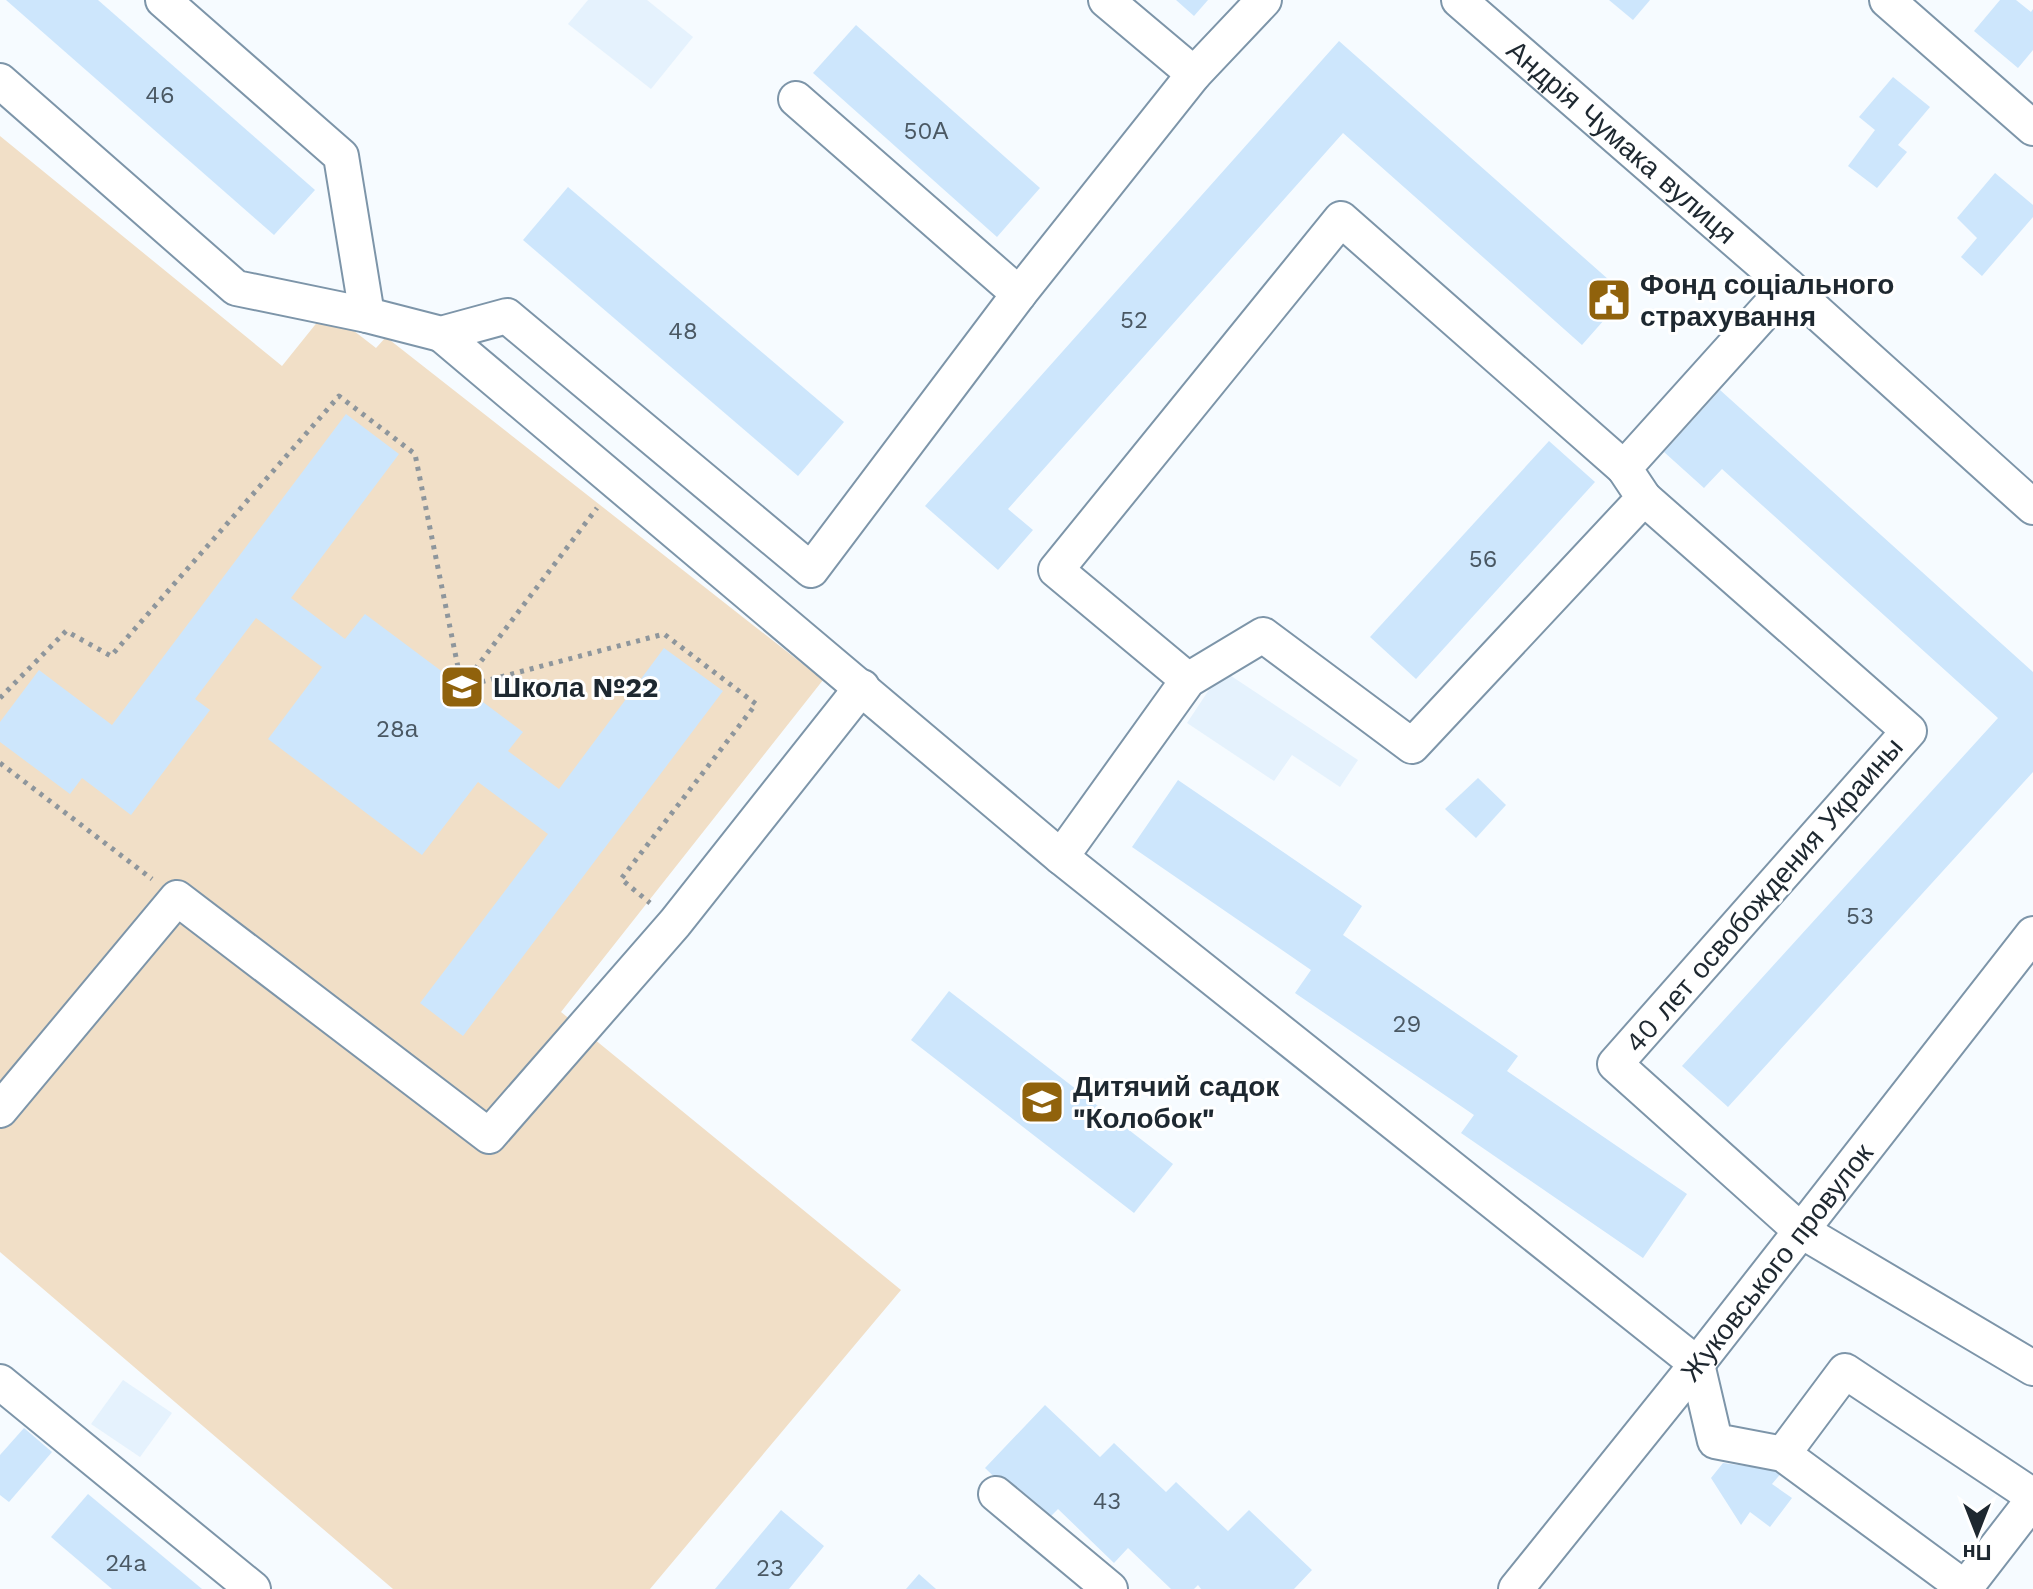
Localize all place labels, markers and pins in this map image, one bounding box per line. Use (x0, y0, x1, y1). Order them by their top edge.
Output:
place label: Фонд соціального страхування (1640, 268, 1894, 333)
public building icon: Фонд соціального страхування (1585, 276, 1633, 324)
school or university icon: Школа №22 (438, 663, 486, 711)
place label: Школа №22 (493, 671, 659, 704)
place label: Дитячий садок "Колобок" (1073, 1070, 1280, 1135)
school or university icon: Дитячий садок "Колобок" (1018, 1078, 1066, 1126)

